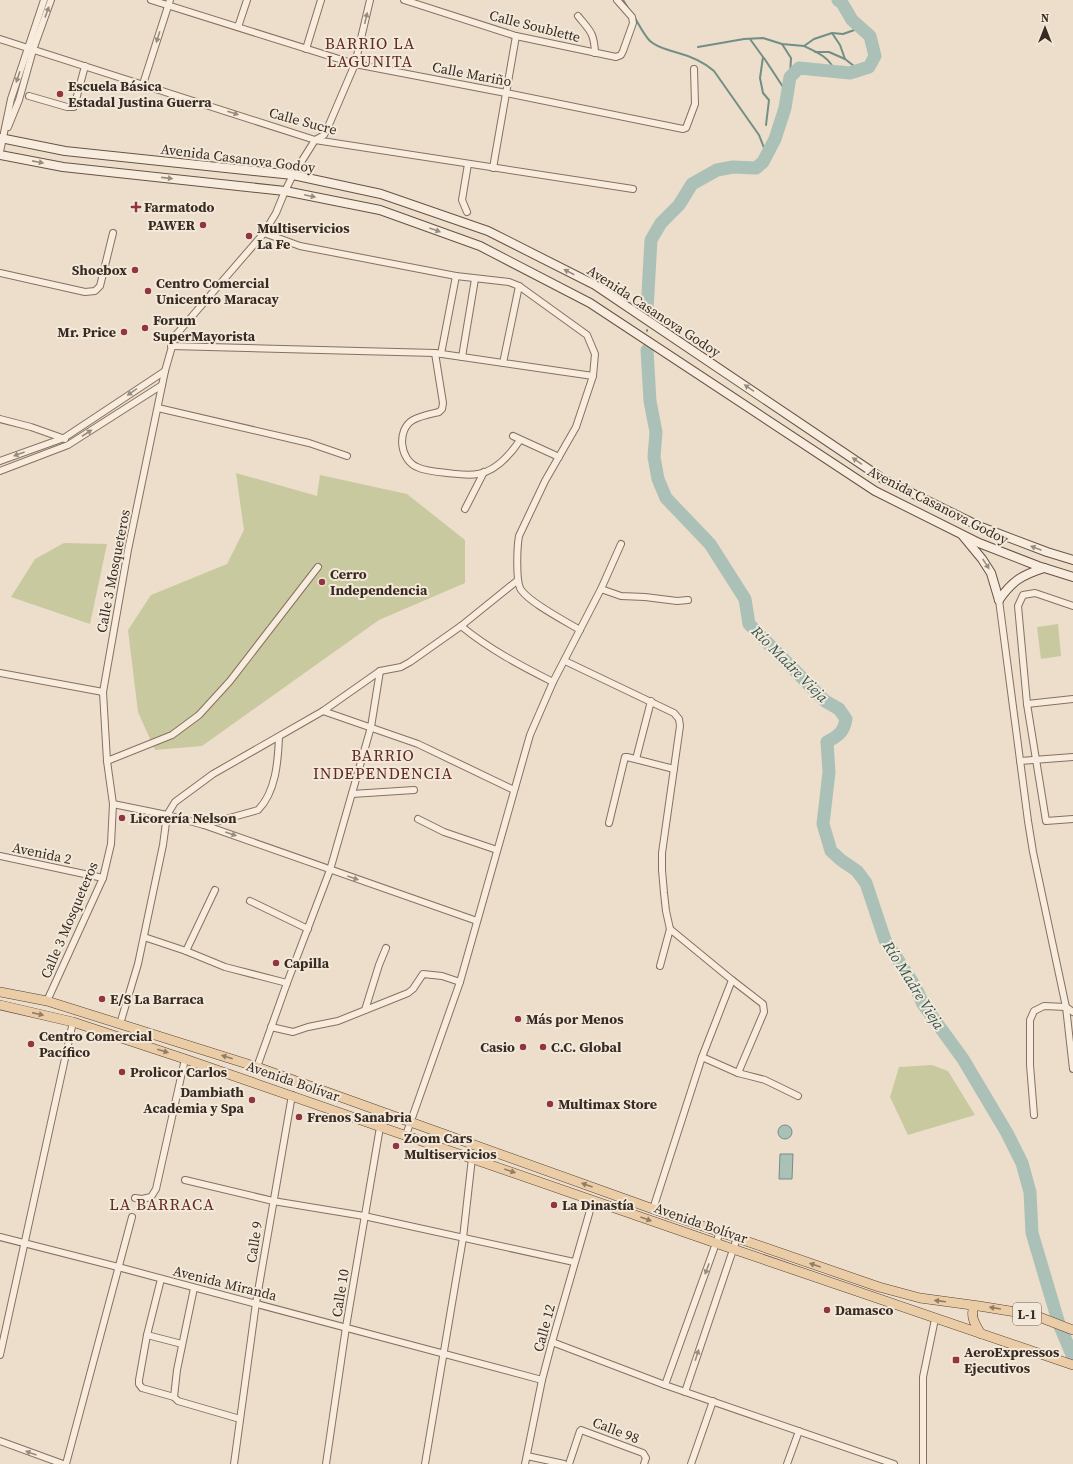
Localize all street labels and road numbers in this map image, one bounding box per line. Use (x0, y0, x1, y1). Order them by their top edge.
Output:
street label: Calle Soublette (487, 5, 583, 47)
street label: Calle Mariño (431, 57, 514, 92)
street label: Calle Sucre (267, 102, 339, 140)
street label: Avenida Casanova Godoy (160, 139, 317, 178)
street label: Avenida Casanova Godoy (583, 260, 725, 362)
street label: Avenida Casanova Godoy (864, 461, 1013, 550)
street label: Calle 3 Mosqueteros (91, 508, 135, 634)
street label: Avenida 2 (10, 837, 74, 869)
street label: Calle 3 Mosqueteros (35, 858, 103, 982)
street label: Avenida Bolívar (244, 1056, 342, 1106)
street label: Avenida Bolívar (652, 1198, 750, 1248)
street label: Calle 9 (241, 1220, 267, 1264)
street label: Avenida Miranda (171, 1260, 280, 1306)
street label: Calle 10 (326, 1267, 354, 1319)
street label: Calle 12 (528, 1302, 560, 1354)
road number: L-1 (1013, 1303, 1041, 1325)
street label: Calle 98 (590, 1412, 642, 1448)

